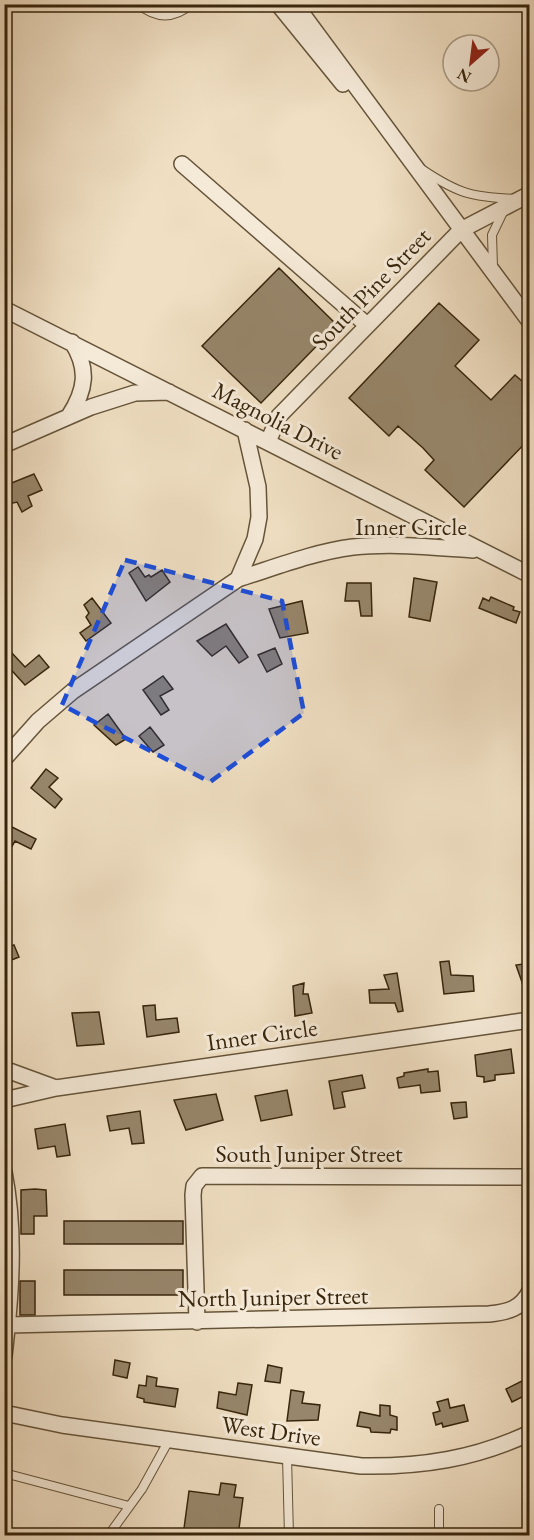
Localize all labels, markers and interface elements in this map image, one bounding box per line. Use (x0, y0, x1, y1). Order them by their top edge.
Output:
north arrow (441, 33, 501, 93)
text: N (454, 63, 475, 88)
street label: South Pine Street (304, 220, 437, 357)
street label: Magnolia Drive (208, 374, 349, 467)
street label: Inner Circle (355, 511, 467, 542)
street label: Inner Circle (205, 1011, 319, 1058)
street label: South Juniper Street (215, 1138, 403, 1169)
street label: North Juniper Street (178, 1279, 369, 1314)
street label: West Drive (219, 1408, 323, 1453)

